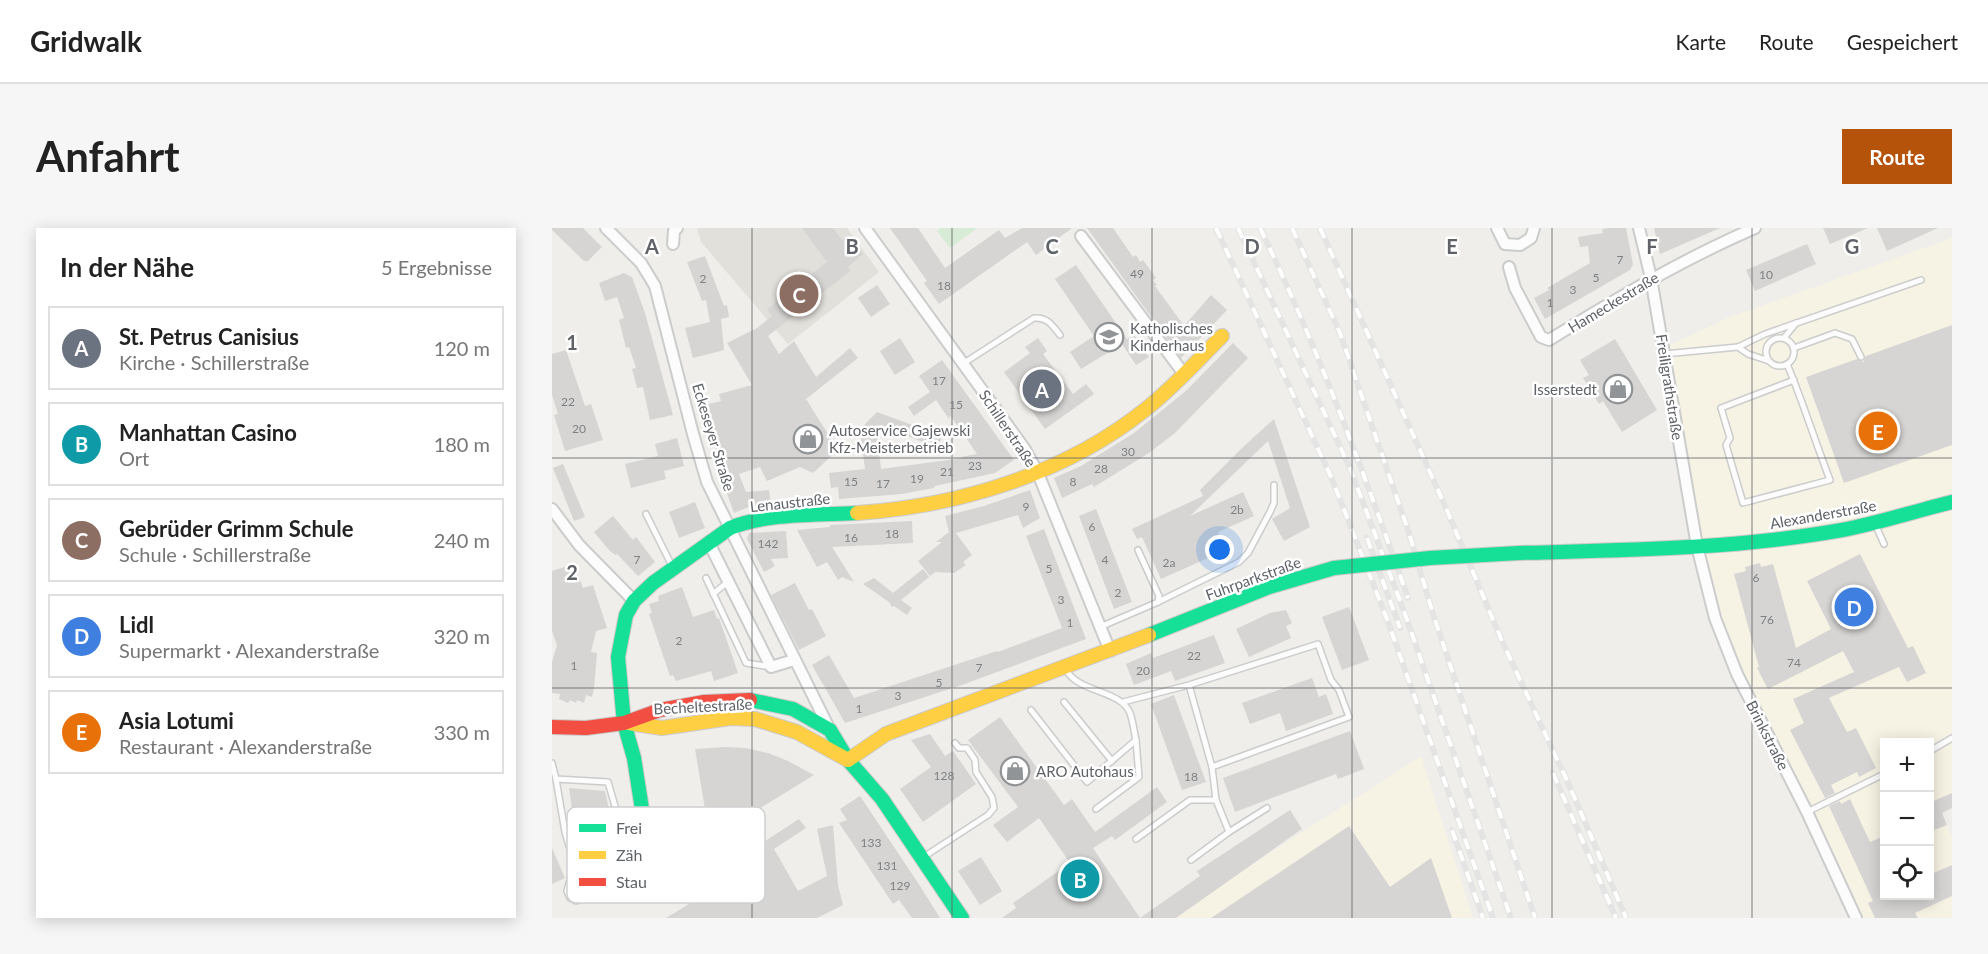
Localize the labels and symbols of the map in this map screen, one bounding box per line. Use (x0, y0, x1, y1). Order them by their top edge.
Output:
text: A (644, 234, 659, 258)
text: B (845, 234, 859, 258)
text: C (1045, 234, 1059, 258)
text: D (1244, 234, 1260, 258)
text: E (1446, 234, 1458, 258)
text: F (1646, 234, 1658, 258)
text: G (1845, 234, 1859, 258)
house number: 7 (1617, 252, 1624, 267)
house number: 49 (1130, 266, 1144, 281)
house number: 10 (1759, 267, 1773, 282)
street label: Hameckestraße (1564, 268, 1662, 336)
house number: 5 (1593, 270, 1600, 285)
house number: 2 (700, 271, 707, 286)
pin: C (780, 272, 818, 316)
house number: 18 (937, 278, 951, 293)
house number: 3 (1570, 282, 1577, 297)
house number: 1 (1547, 295, 1554, 310)
place label: Katholisches Kinderhaus (1130, 319, 1213, 354)
school or university icon: Katholisches Kinderhaus (1093, 321, 1125, 353)
text: 1 (566, 330, 578, 354)
street label: Freiligrathstraße (1653, 333, 1687, 441)
pin: A (1022, 366, 1062, 412)
house number: 17 (932, 373, 946, 388)
shop icon: Isserstedt (1602, 373, 1634, 405)
place label: Isserstedt (1533, 380, 1598, 398)
street label: Eckeseyer Straße (689, 381, 739, 493)
street label: Schillerstraße (976, 386, 1040, 470)
house number: 22 (561, 394, 575, 409)
house number: 15 (949, 397, 963, 412)
pin: E (1858, 408, 1898, 454)
house number: 20 (572, 421, 586, 436)
place label: Autoservice Gajewski Kfz-Meisterbetrieb (829, 421, 970, 456)
shop icon: Autoservice Gajewski Kfz-Meisterbetrieb (792, 423, 824, 455)
house number: 30 (1121, 444, 1135, 459)
house number: 23 (968, 458, 982, 473)
house number: 28 (1094, 461, 1108, 476)
house number: 21 (940, 464, 954, 479)
house number: 19 (910, 471, 924, 486)
house number: 15 (844, 474, 858, 489)
house number: 8 (1070, 474, 1077, 489)
house number: 17 (876, 476, 890, 491)
street label: Lenaustraße (749, 489, 831, 515)
street label: Alexanderstraße (1768, 496, 1878, 532)
house number: 9 (1023, 499, 1030, 514)
house number: 2b (1230, 502, 1244, 517)
house number: 6 (1089, 519, 1096, 534)
house number: 18 (885, 526, 899, 541)
house number: 16 (844, 530, 858, 545)
your location (1205, 535, 1234, 564)
house number: 142 (758, 536, 778, 551)
house number: 7 (634, 552, 641, 567)
house number: 4 (1102, 552, 1109, 567)
street label: Fuhrparkstraße (1203, 552, 1303, 604)
house number: 2a (1163, 555, 1175, 570)
text: 2 (566, 560, 578, 584)
house number: 5 (1046, 561, 1053, 576)
house number: 6 (1753, 570, 1760, 585)
pin: D (1834, 584, 1874, 629)
house number: 2 (1115, 585, 1122, 600)
house number: 3 (1058, 592, 1065, 607)
house number: 76 (1760, 612, 1774, 627)
house number: 1 (1067, 615, 1074, 630)
house number: 2 (676, 633, 683, 648)
house number: 22 (1187, 648, 1201, 663)
house number: 74 (1787, 655, 1801, 670)
house number: 1 (571, 658, 578, 673)
house number: 7 (976, 660, 983, 675)
house number: 20 (1136, 663, 1150, 678)
house number: 5 (936, 675, 943, 690)
house number: 3 (895, 688, 902, 703)
street label: Becheltestraße (653, 694, 753, 718)
street label: Brinkstraße (1743, 697, 1793, 773)
house number: 1 (856, 701, 863, 716)
shop icon: ARO Autohaus (999, 755, 1031, 787)
place label: ARO Autohaus (1036, 762, 1134, 780)
house number: 128 (934, 768, 954, 783)
house number: 18 (1184, 769, 1198, 784)
legend (567, 807, 765, 903)
text: Frei (616, 818, 642, 837)
house number: 133 (861, 835, 881, 850)
text: Zäh (616, 845, 642, 864)
pin: B (1060, 856, 1100, 902)
house number: 131 (877, 858, 897, 873)
text: Stau (616, 872, 647, 891)
house number: 129 (890, 878, 910, 893)

